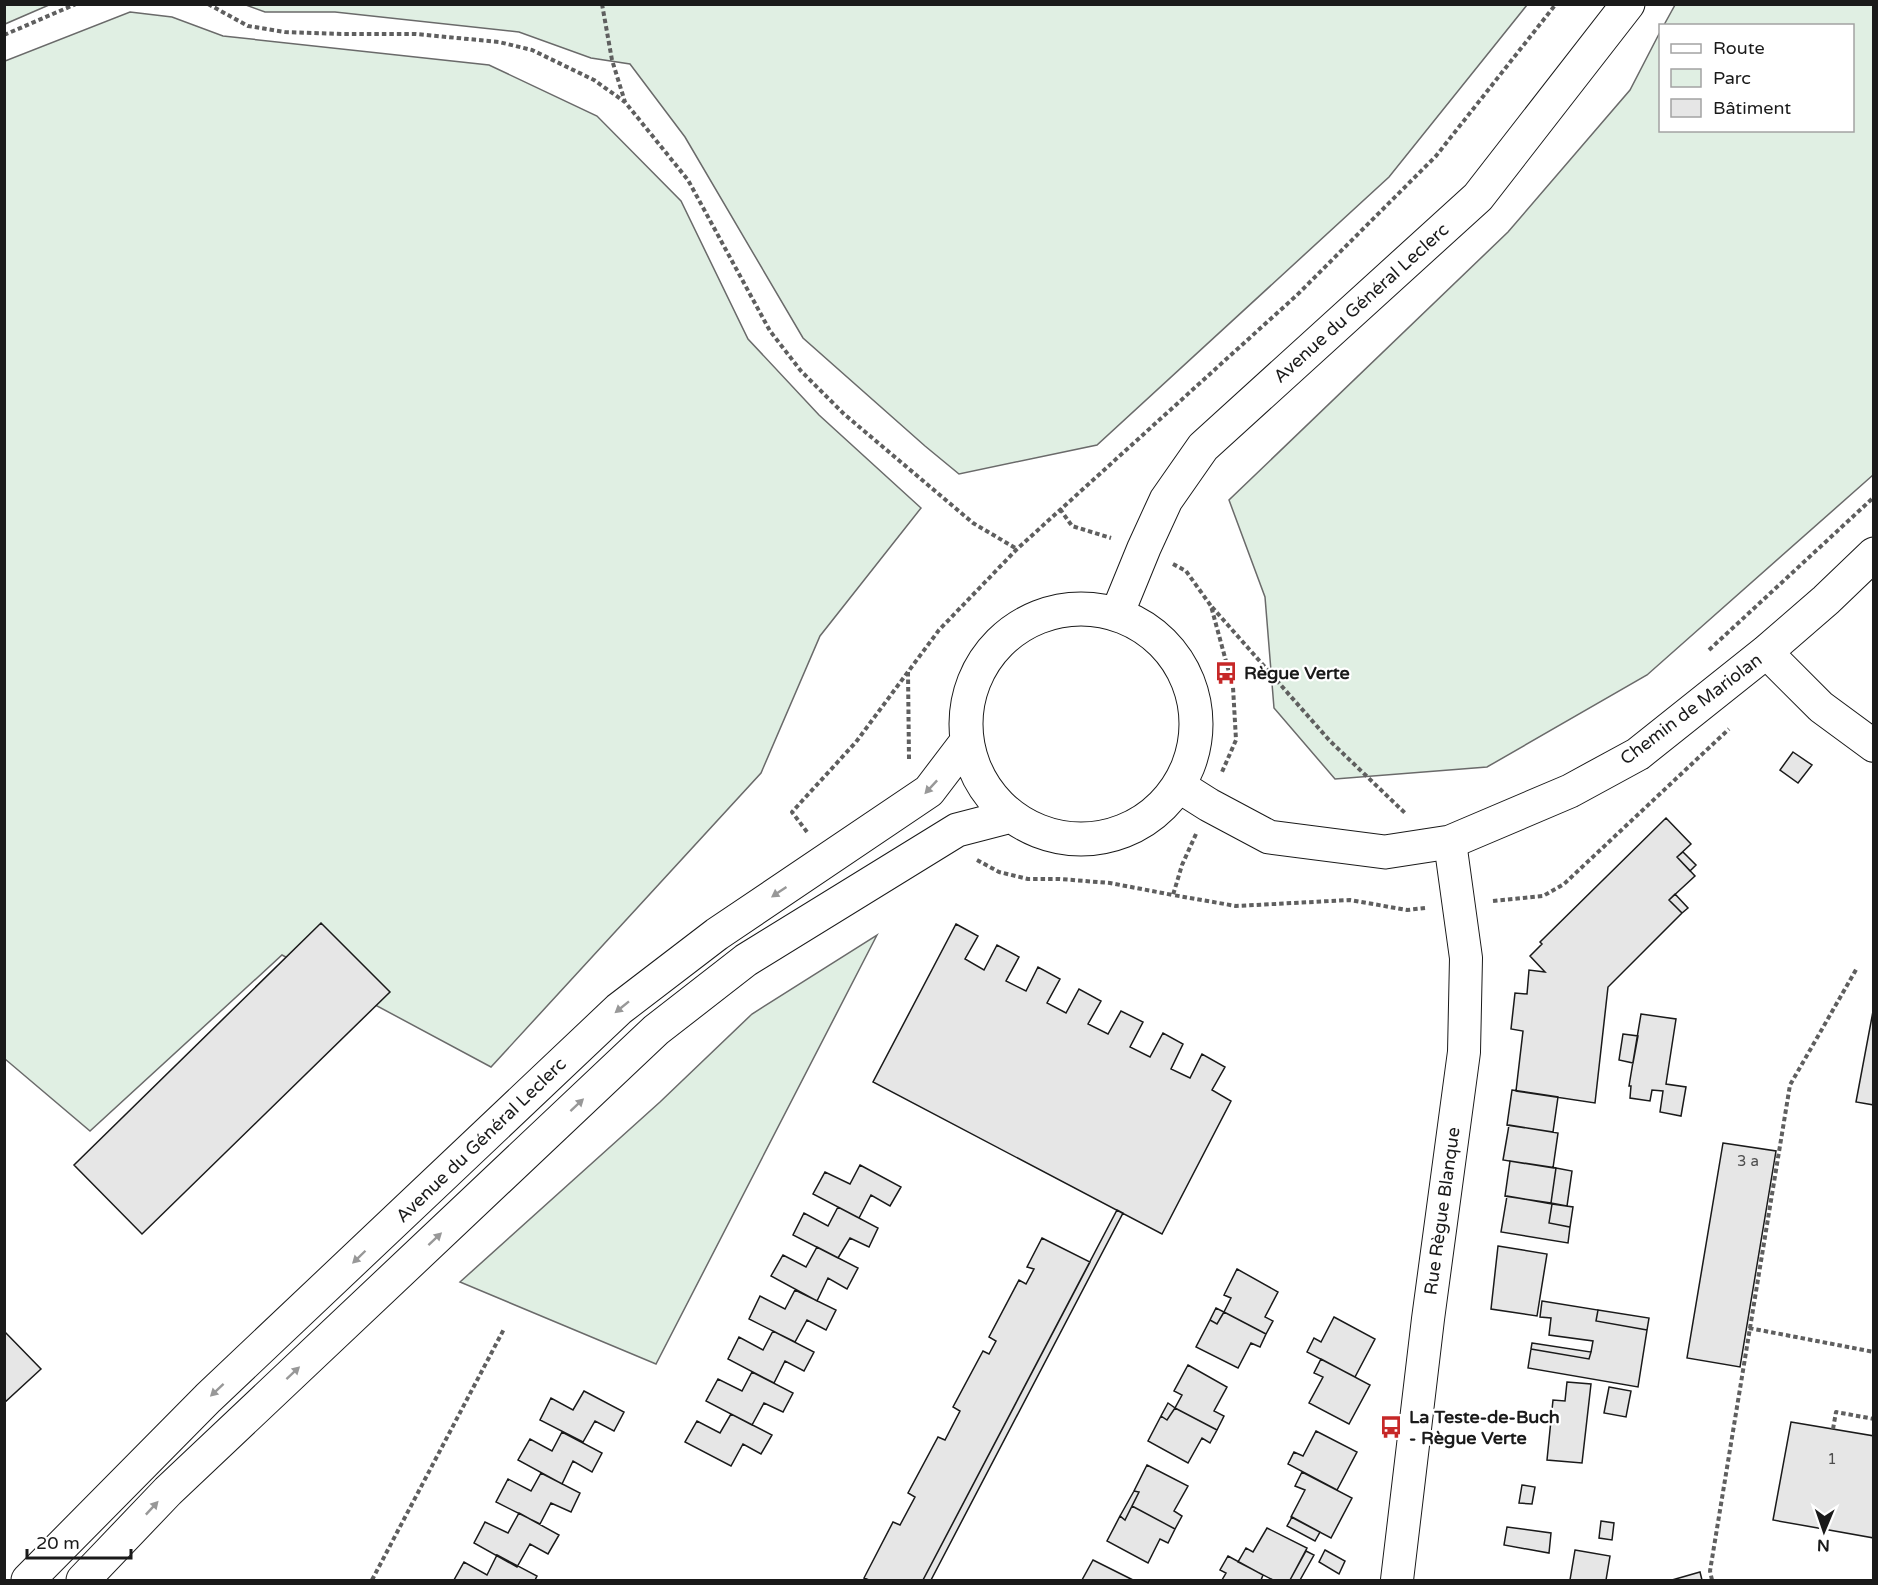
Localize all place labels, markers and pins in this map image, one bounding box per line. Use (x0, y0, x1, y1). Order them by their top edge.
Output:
bus stop icon: Règue Verte (1213, 660, 1239, 686)
place label: Règue Verte (1244, 662, 1350, 684)
place label: La Teste-de-Buch - Règue Verte (1409, 1406, 1560, 1449)
bus stop icon: La Teste-de-Buch - Règue Verte (1378, 1414, 1404, 1440)

